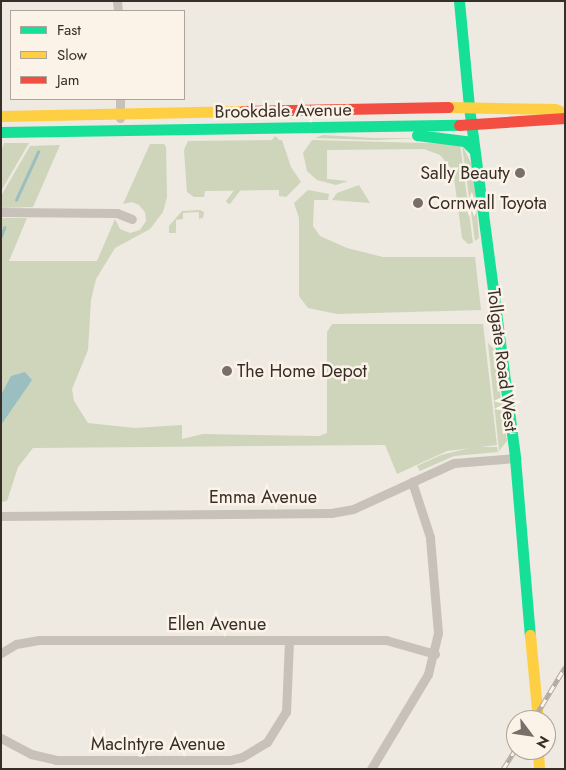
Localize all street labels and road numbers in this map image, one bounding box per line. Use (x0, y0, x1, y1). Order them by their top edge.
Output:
street label: Brookdale Avenue (214, 99, 352, 123)
street label: Tollgate Road West (483, 287, 521, 433)
street label: Emma Avenue (209, 486, 317, 508)
street label: Ellen Avenue (168, 613, 266, 635)
street label: MacIntyre Avenue (91, 733, 225, 755)

